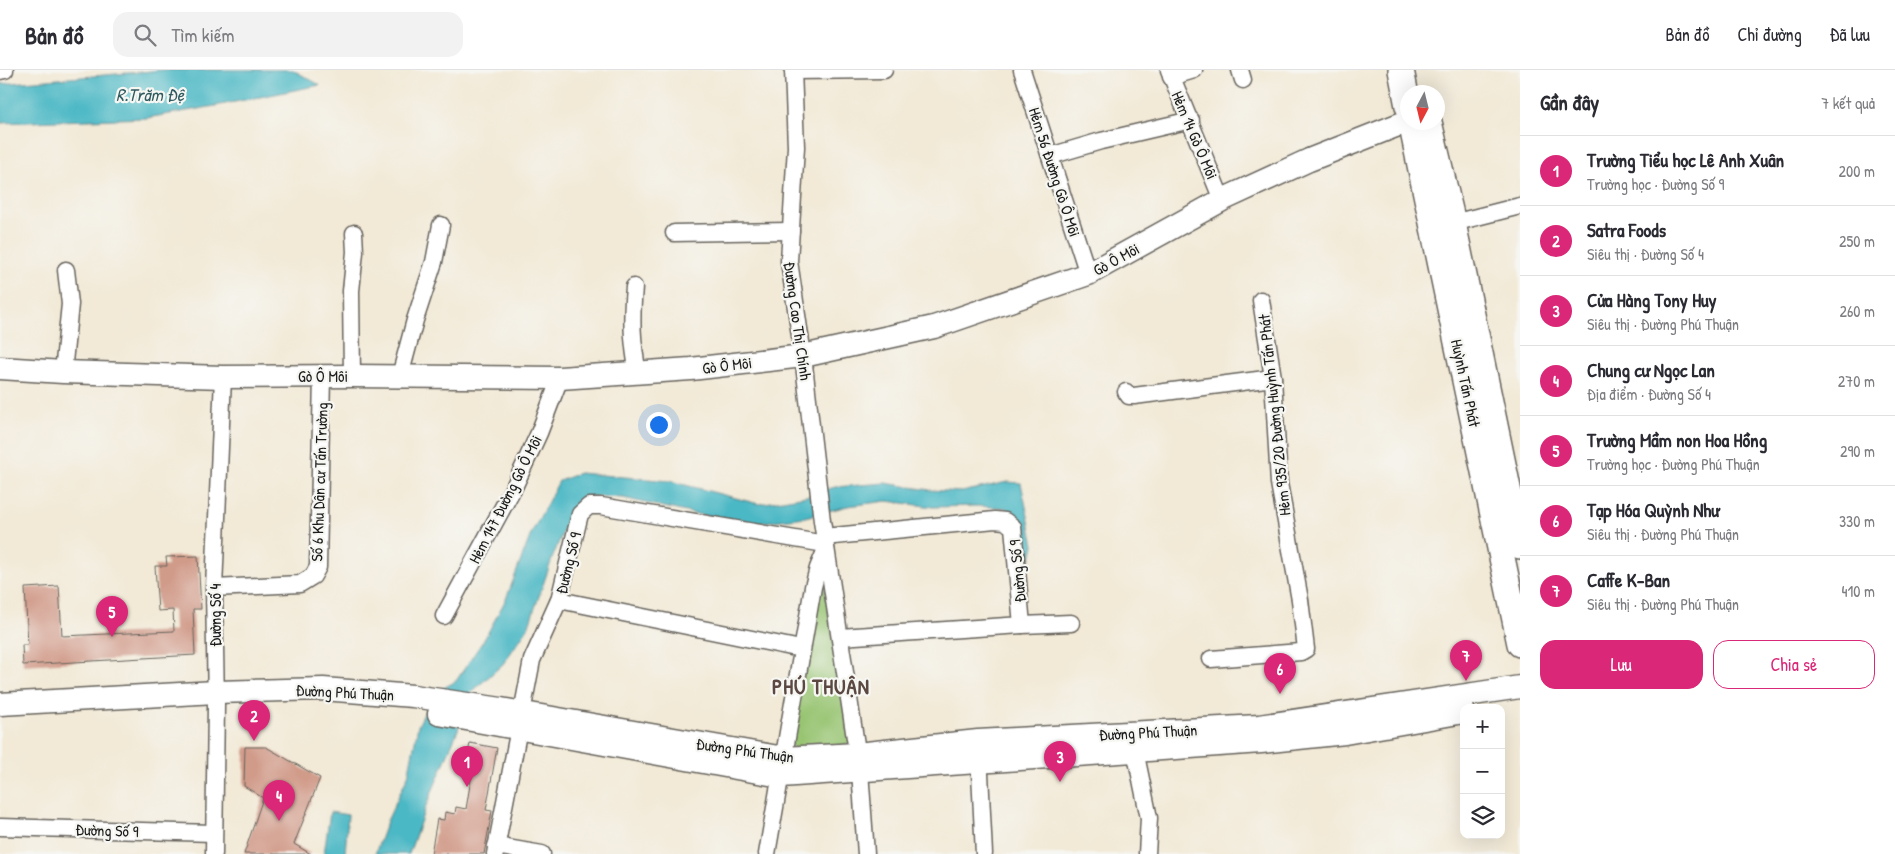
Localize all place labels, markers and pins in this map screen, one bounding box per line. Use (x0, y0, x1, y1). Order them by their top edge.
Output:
pin: 5 (96, 596, 128, 637)
pin: 7 (1450, 640, 1482, 681)
pin: 6 (1264, 653, 1296, 694)
pin: 2 (238, 700, 270, 741)
pin: 3 (1044, 741, 1076, 782)
pin: 1 (451, 746, 483, 787)
pin: 4 (263, 780, 295, 821)

